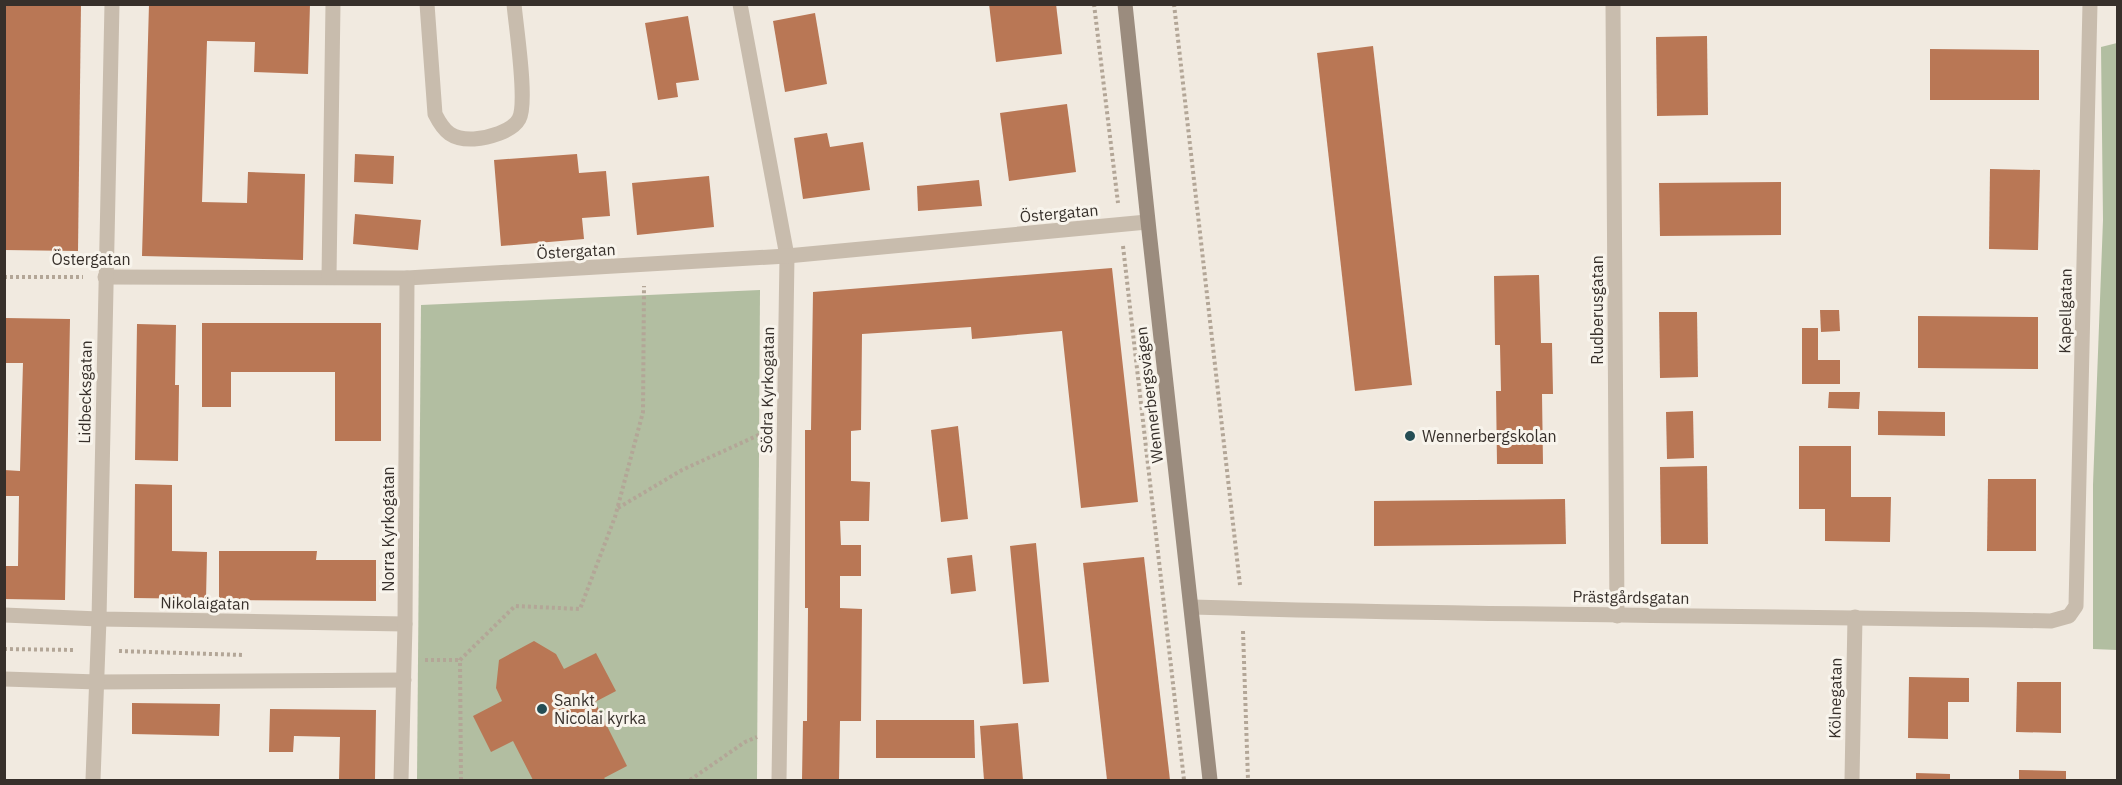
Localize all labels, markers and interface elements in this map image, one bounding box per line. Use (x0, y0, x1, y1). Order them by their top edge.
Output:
street label: Östergatan (1019, 200, 1099, 226)
street label: Östergatan (536, 239, 616, 263)
street label: Östergatan (51, 249, 131, 269)
street label: Rudberusgatan (1587, 255, 1607, 365)
street label: Kapellgatan (2054, 268, 2076, 354)
street label: Wennerbergsvägen (1131, 325, 1167, 465)
street label: Södra Kyrkogatan (756, 326, 778, 454)
street label: Lidbecksgatan (74, 340, 96, 444)
place label: Wennerbergskolan (1422, 426, 1557, 446)
marker: Wennerbergskolan (1403, 429, 1417, 443)
street label: Norra Kyrkogatan (378, 466, 398, 592)
street label: Prästgårdsgatan (1572, 586, 1690, 608)
street label: Nikolaigatan (160, 592, 250, 614)
street label: Kölnegatan (1824, 657, 1846, 739)
place label: Sankt Nicolai kyrka (554, 690, 647, 728)
marker: Sankt Nicolai kyrka (535, 702, 549, 716)

